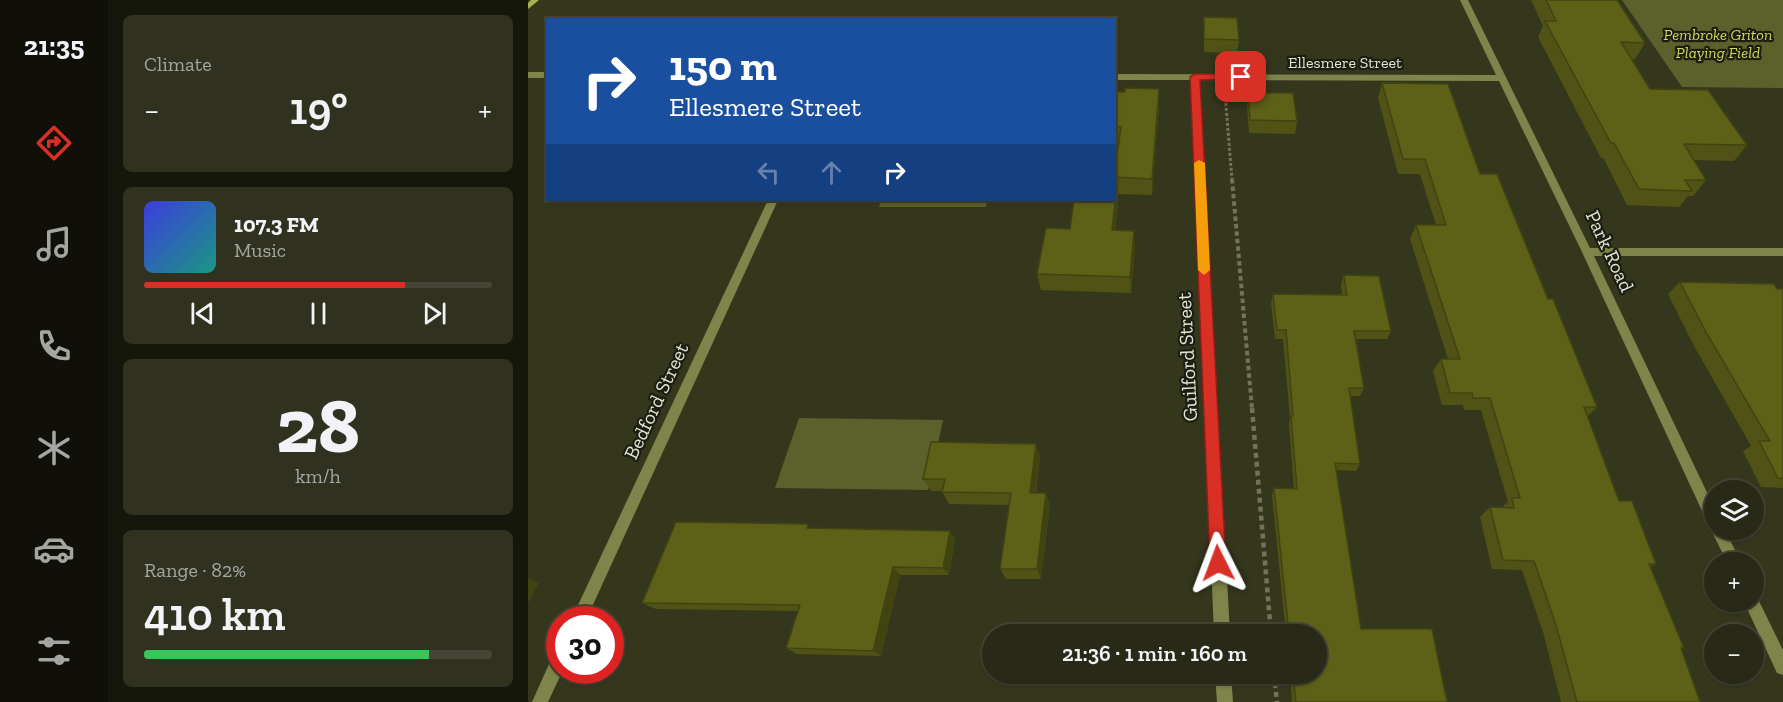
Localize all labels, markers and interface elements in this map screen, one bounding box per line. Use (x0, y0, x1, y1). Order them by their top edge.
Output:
park label: Pembroke Griton Playing Field (1664, 25, 1772, 62)
text: 21:35 (24, 30, 84, 62)
text: 150 m (669, 40, 777, 91)
icon: right (570, 42, 648, 120)
pin (1215, 51, 1266, 102)
text: Climate (144, 52, 212, 76)
street label: Ellesmere Street (1288, 53, 1402, 72)
icon: arrive (1224, 60, 1257, 93)
text: 19° (290, 82, 348, 136)
text: − (144, 90, 159, 129)
text: + (478, 90, 492, 129)
text: Ellesmere Street (669, 91, 861, 123)
icon: directions (33, 122, 75, 164)
icon: left (752, 156, 785, 189)
icon: ahead (815, 156, 848, 189)
icon: right (878, 156, 911, 189)
street label: Park Road (1581, 206, 1639, 296)
text: 107.3 FM (234, 211, 319, 238)
icon: music (33, 223, 75, 265)
text: Music (234, 238, 286, 262)
street label: Guilford Street (1172, 291, 1202, 422)
icon: previous (186, 297, 219, 330)
icon: pause (302, 297, 335, 330)
icon: next (418, 297, 451, 330)
icon: phone (33, 325, 75, 367)
street label: Bedford Street (619, 339, 694, 463)
text: 28 (276, 378, 360, 472)
icon: climate (33, 427, 75, 469)
text: km/h (295, 464, 341, 488)
map controls (1704, 480, 1764, 684)
button: layers (1704, 480, 1764, 540)
icon: car (33, 528, 75, 570)
position arrow (1186, 531, 1250, 595)
button: + (1704, 552, 1764, 612)
text: Range · 82% (144, 558, 246, 582)
text: 410 km (144, 588, 285, 642)
speed limit sign: 30 (546, 606, 624, 684)
button: − (1704, 624, 1764, 684)
icon: filters (33, 630, 75, 672)
text: 21:36 · 1 min · 160 m (1062, 640, 1247, 667)

